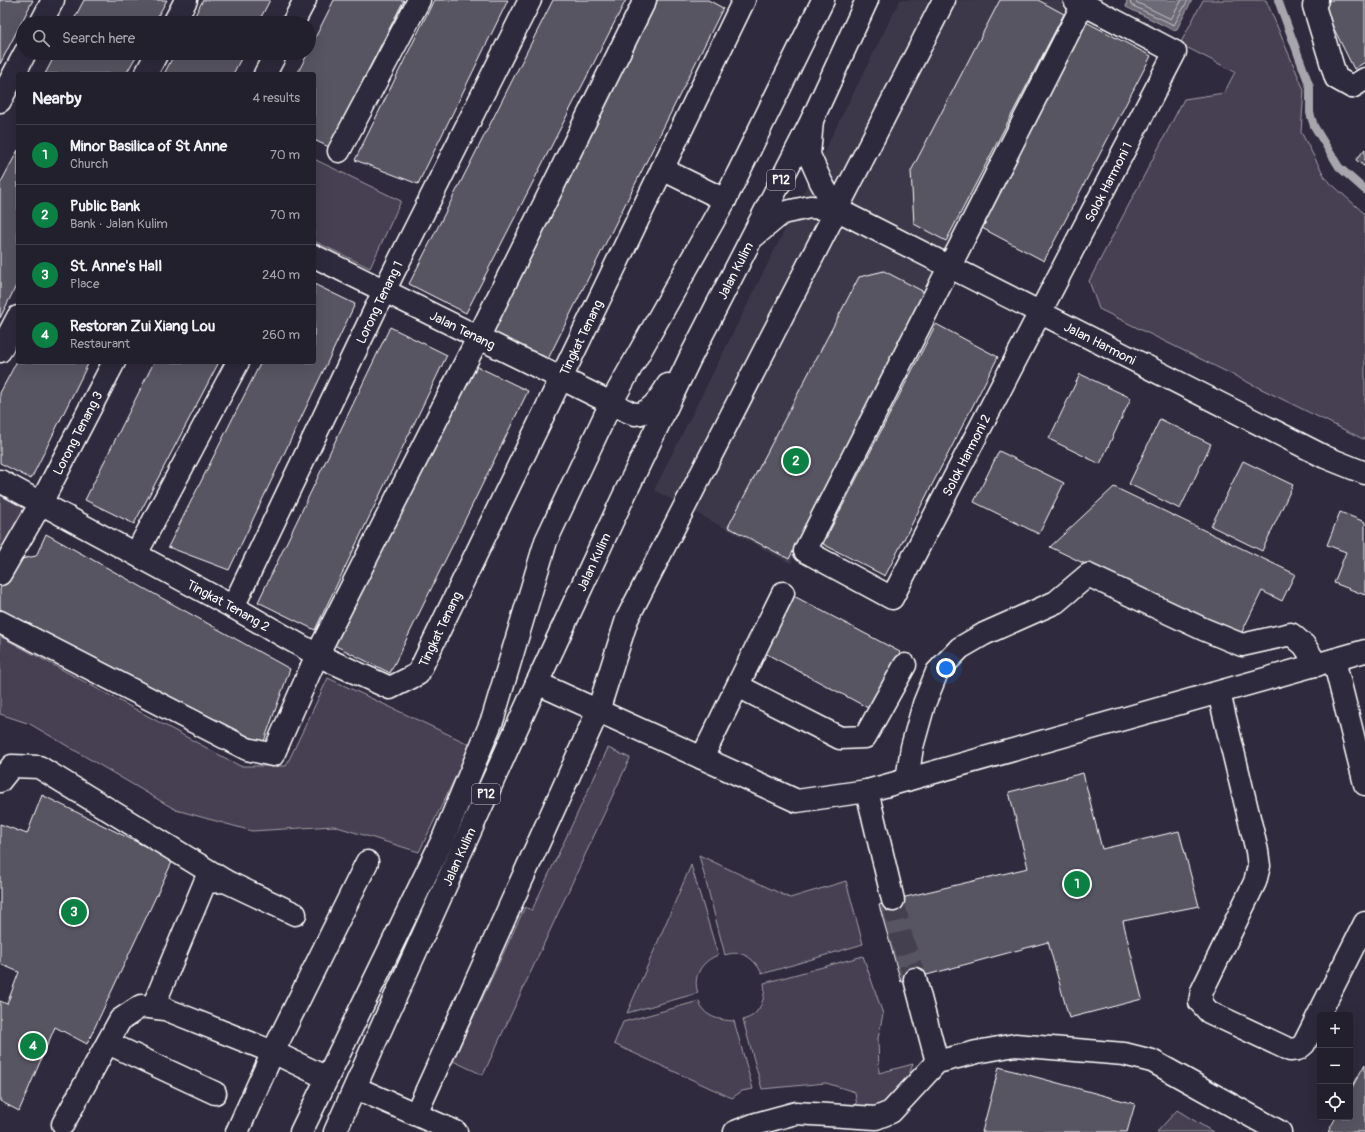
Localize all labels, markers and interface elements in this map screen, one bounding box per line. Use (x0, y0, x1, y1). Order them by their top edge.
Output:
search box (16, 16, 316, 60)
icon: search (30, 27, 52, 49)
text: Search here (62, 29, 135, 48)
text: Nearby (32, 88, 81, 109)
text: 4 results (253, 90, 300, 106)
text: Minor Basilica of St Anne (70, 137, 227, 156)
street label: Solok Harmoni 1 (1082, 140, 1136, 225)
text: 1 (42, 147, 48, 163)
text: 70 m (270, 147, 300, 163)
text: Church (70, 156, 108, 172)
road number: P12 (767, 170, 795, 190)
text: Public Bank (70, 197, 140, 216)
text: 2 (41, 207, 49, 223)
text: 70 m (270, 207, 300, 223)
text: Bank · Jalan Kulim (70, 216, 168, 232)
street label: Jalan Kulim (714, 239, 757, 302)
text: St. Anne's Hall (70, 257, 162, 276)
street label: Lorong Tenang 1 (353, 259, 407, 346)
text: 3 (41, 267, 49, 283)
text: 240 m (262, 267, 300, 283)
text: Place (70, 276, 99, 292)
street label: Tingkat Tenang (557, 297, 607, 378)
street label: Jalan Tenang (427, 308, 498, 354)
text: Restoran Zui Xiang Lou (70, 317, 215, 336)
street label: Jalan Harmoni (1061, 319, 1138, 369)
text: 4 (41, 327, 49, 343)
text: 260 m (262, 327, 300, 343)
text: Restaurant (70, 336, 130, 352)
street label: Lorong Tenang 3 (50, 389, 106, 478)
street label: Solok Harmoni 2 (939, 412, 994, 499)
pin: 2 (783, 446, 809, 476)
street label: Jalan Kulim (574, 531, 615, 594)
street label: Tingkat Tenang 2 (184, 577, 272, 635)
street label: Tingkat Tenang (416, 589, 466, 670)
your location (936, 658, 956, 678)
road number: P12 (472, 784, 500, 804)
street label: Jalan Kulim (439, 825, 480, 889)
pin: 1 (1064, 869, 1090, 899)
pin: 3 (61, 897, 87, 927)
map controls (1317, 1012, 1353, 1120)
button: + (1317, 1012, 1353, 1048)
pin: 4 (20, 1031, 46, 1061)
button: − (1317, 1048, 1353, 1084)
button: locate (1317, 1084, 1353, 1120)

